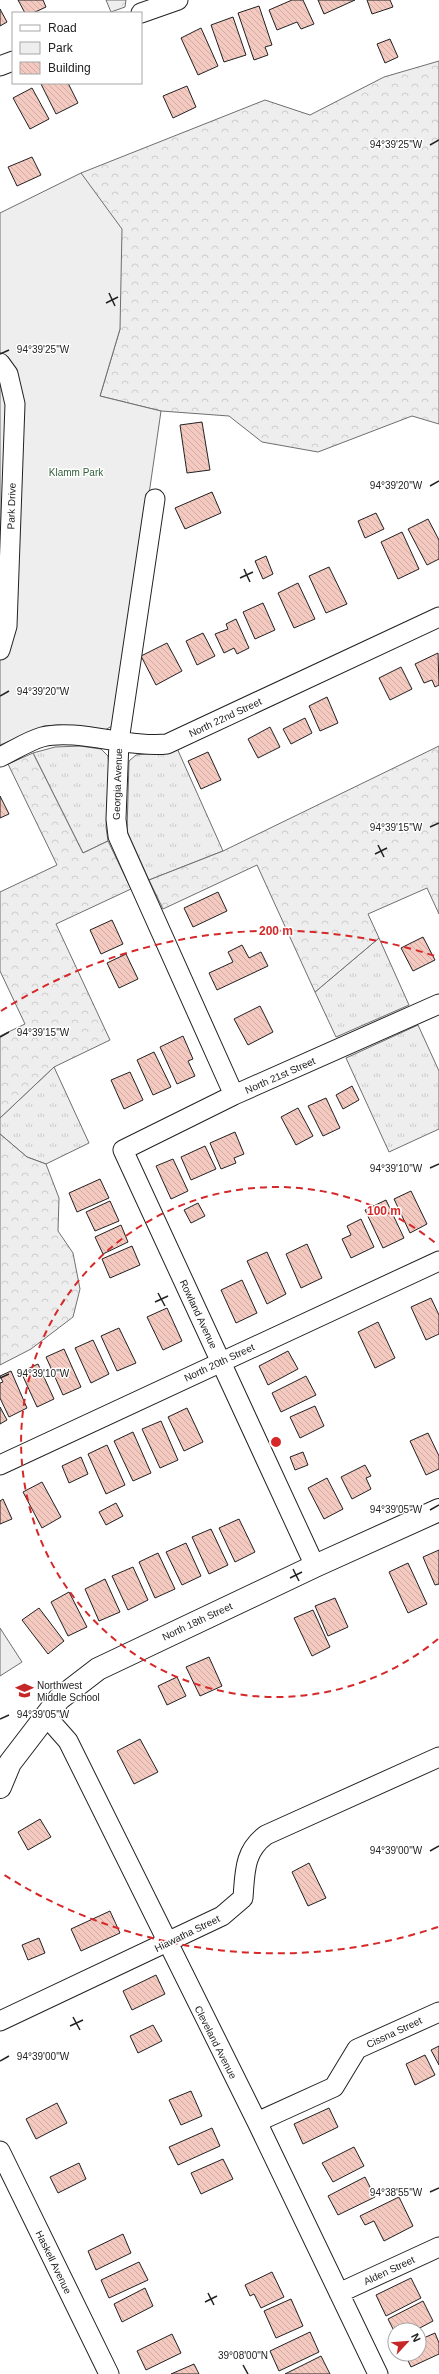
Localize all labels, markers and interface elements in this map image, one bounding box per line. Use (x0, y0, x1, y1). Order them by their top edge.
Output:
legend (12, 12, 142, 84)
text: Road (48, 21, 77, 35)
text: Park (48, 41, 74, 55)
text: Building (48, 61, 91, 75)
text: 94°39'25"W (370, 139, 423, 150)
text: 94°39'25"W (17, 344, 70, 355)
park label: Klamm Park (49, 467, 104, 478)
text: 94°39'20"W (370, 480, 423, 491)
street label: Park Drive (5, 482, 18, 530)
text: 94°39'20"W (17, 686, 70, 697)
street label: North 22nd Street (187, 696, 264, 739)
street label: Georgia Avenue (111, 748, 124, 820)
text: 94°39'15"W (370, 822, 423, 833)
text: 200 m (259, 924, 293, 938)
text: 94°39'15"W (17, 1027, 70, 1038)
street label: North 21st Street (243, 1055, 317, 1096)
text: 94°39'10"W (370, 1163, 423, 1174)
text: 100 m (367, 1204, 401, 1218)
street label: Rowland Avenue (178, 1278, 220, 1351)
street label: North 20th Street (182, 1341, 256, 1384)
text: 94°39'10"W (17, 1368, 70, 1379)
centre of rings (269, 1435, 283, 1449)
text: 94°39'05"W (370, 1504, 423, 1515)
street label: North 18th Street (160, 1600, 234, 1643)
place label: Northwest Middle School (37, 1680, 100, 1703)
school or university icon: Northwest Middle School (14, 1681, 34, 1701)
text: 94°39'05"W (17, 1709, 70, 1720)
text: 94°39'00"W (370, 1845, 423, 1856)
street label: Hiawatha Street (153, 1913, 222, 1954)
street label: Cleveland Avenue (192, 2004, 239, 2081)
street label: Cissna Street (365, 2015, 424, 2050)
text: 94°39'00"W (17, 2051, 70, 2062)
text: 94°38'55"W (370, 2187, 423, 2198)
street label: Haskell Avenue (34, 2229, 74, 2296)
street label: Alden Street (362, 2254, 417, 2287)
north arrow (387, 2322, 427, 2362)
text: N (409, 2331, 423, 2344)
text: 39°08'00"N (218, 2350, 268, 2361)

